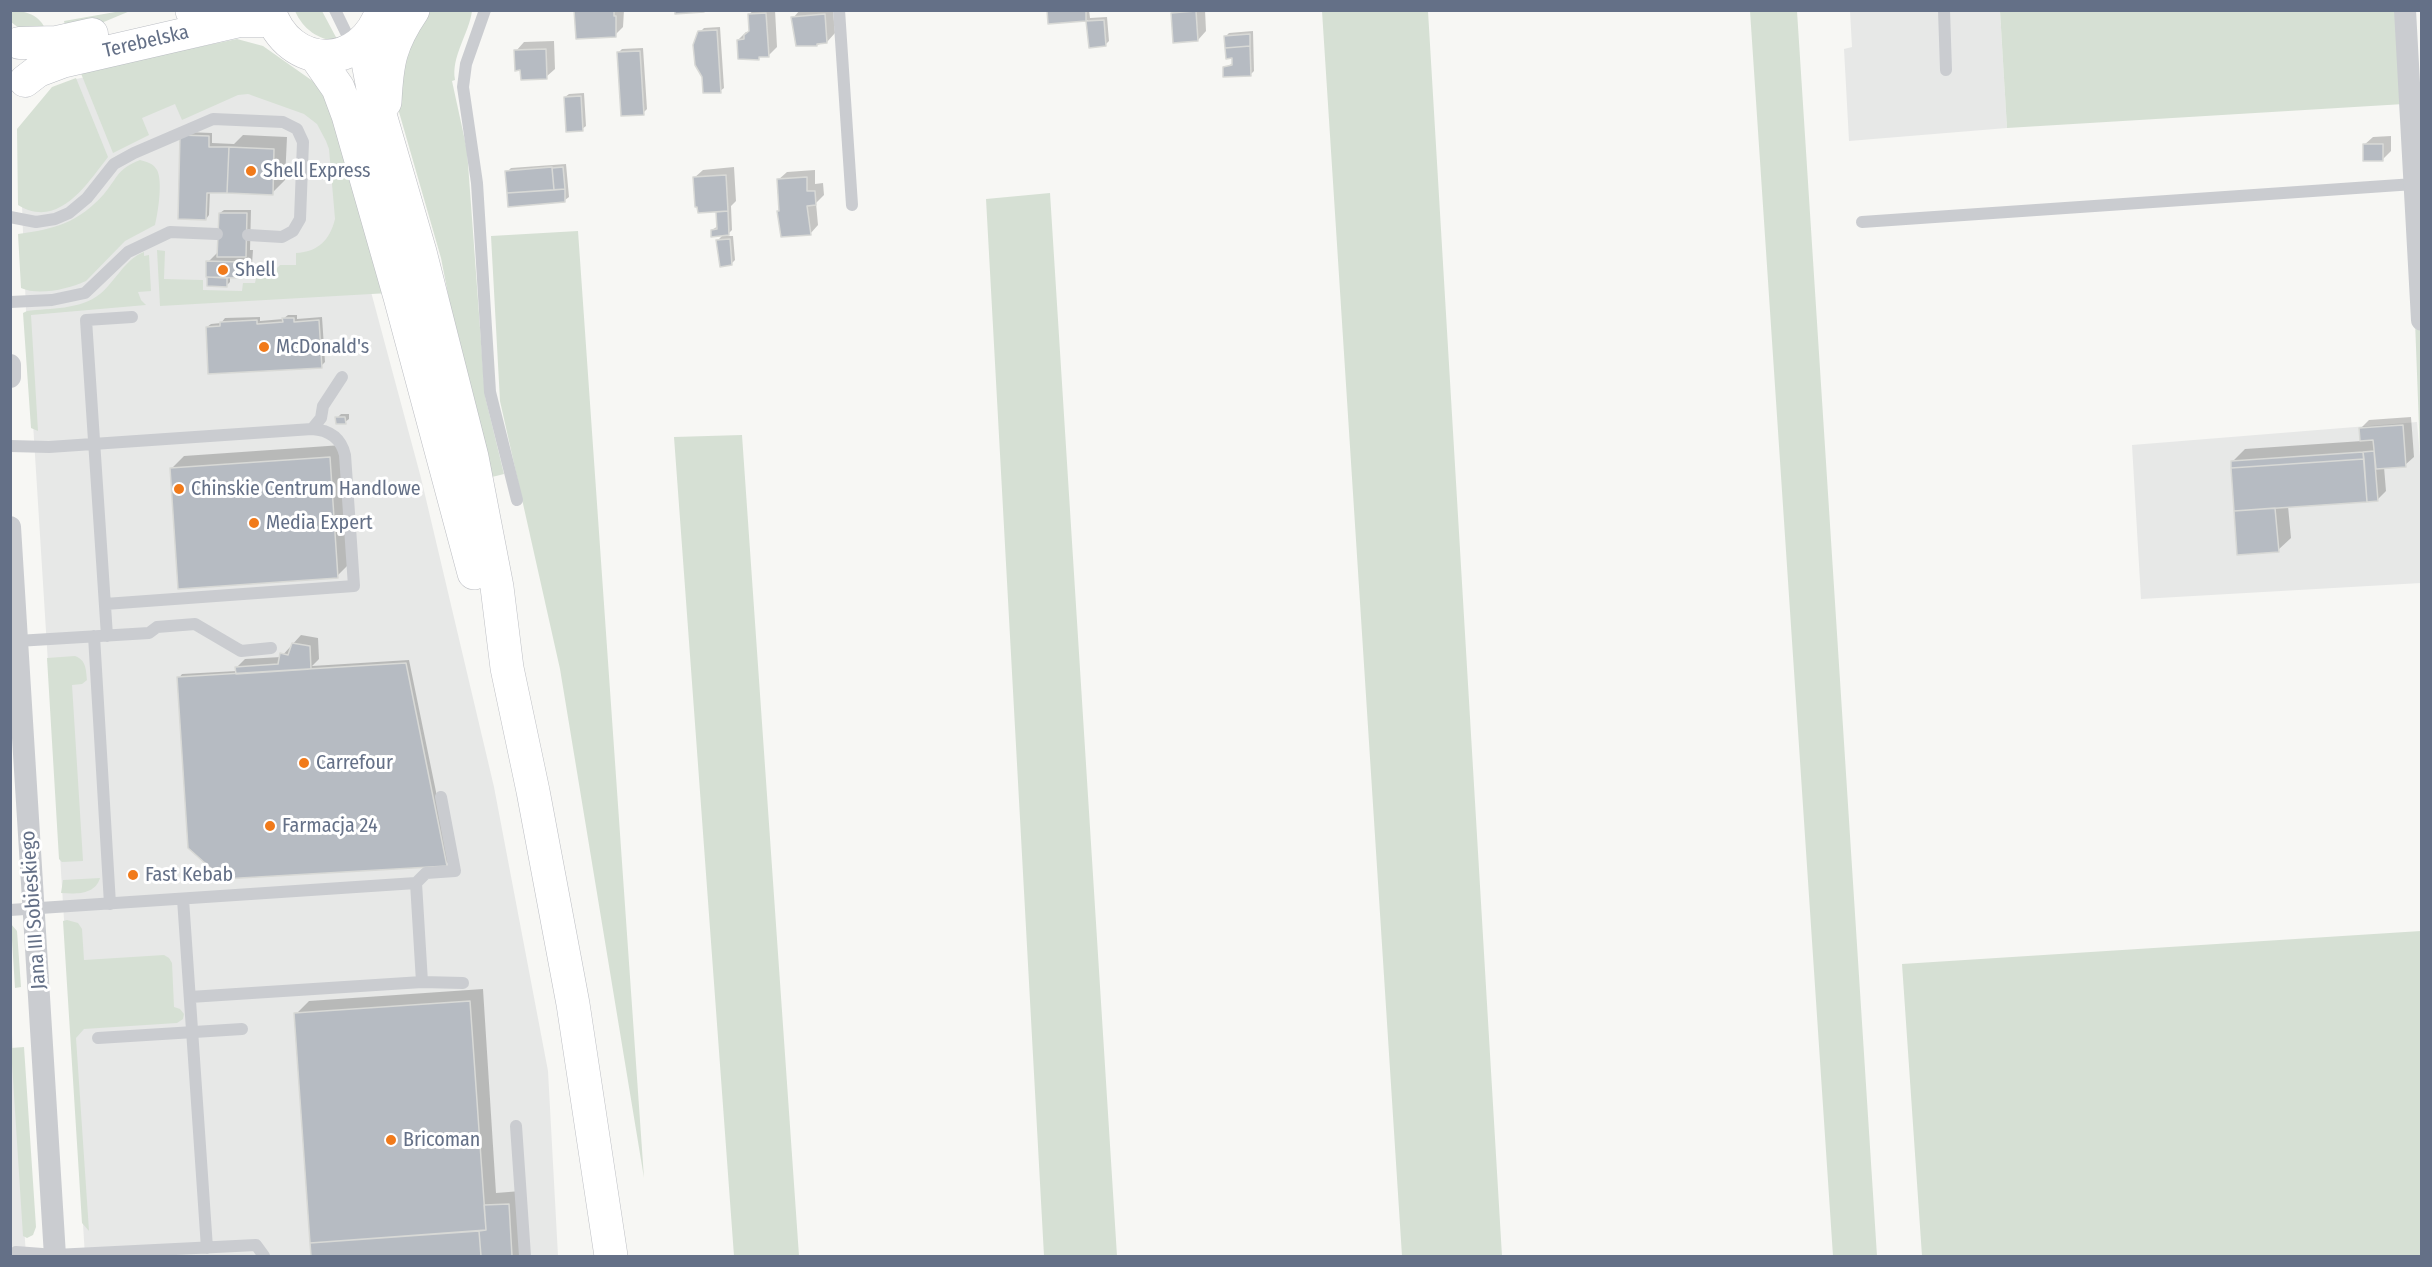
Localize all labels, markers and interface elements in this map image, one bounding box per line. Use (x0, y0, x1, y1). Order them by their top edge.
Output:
street label: Terebelska (101, 20, 191, 64)
place label: Shell Express (263, 159, 371, 183)
marker: Shell Express (244, 164, 258, 178)
place label: Shell (235, 258, 276, 282)
marker: Shell (216, 263, 230, 277)
place label: McDonald's (276, 335, 369, 359)
marker: McDonald's (257, 340, 271, 354)
place label: Chinskie Centrum Handlowe (191, 477, 421, 501)
marker: Chinskie Centrum Handlowe (172, 482, 186, 496)
place label: Media Expert (266, 511, 373, 535)
marker: Media Expert (247, 516, 261, 530)
place label: Carrefour (316, 751, 393, 775)
marker: Carrefour (297, 756, 311, 770)
place label: Farmacja 24 (282, 814, 378, 838)
marker: Farmacja 24 (263, 819, 277, 833)
street label: Jana III Sobieskiego (16, 830, 52, 990)
place label: Fast Kebab (145, 863, 233, 887)
marker: Fast Kebab (126, 868, 140, 882)
place label: Bricoman (403, 1128, 480, 1152)
marker: Bricoman (384, 1133, 398, 1147)

